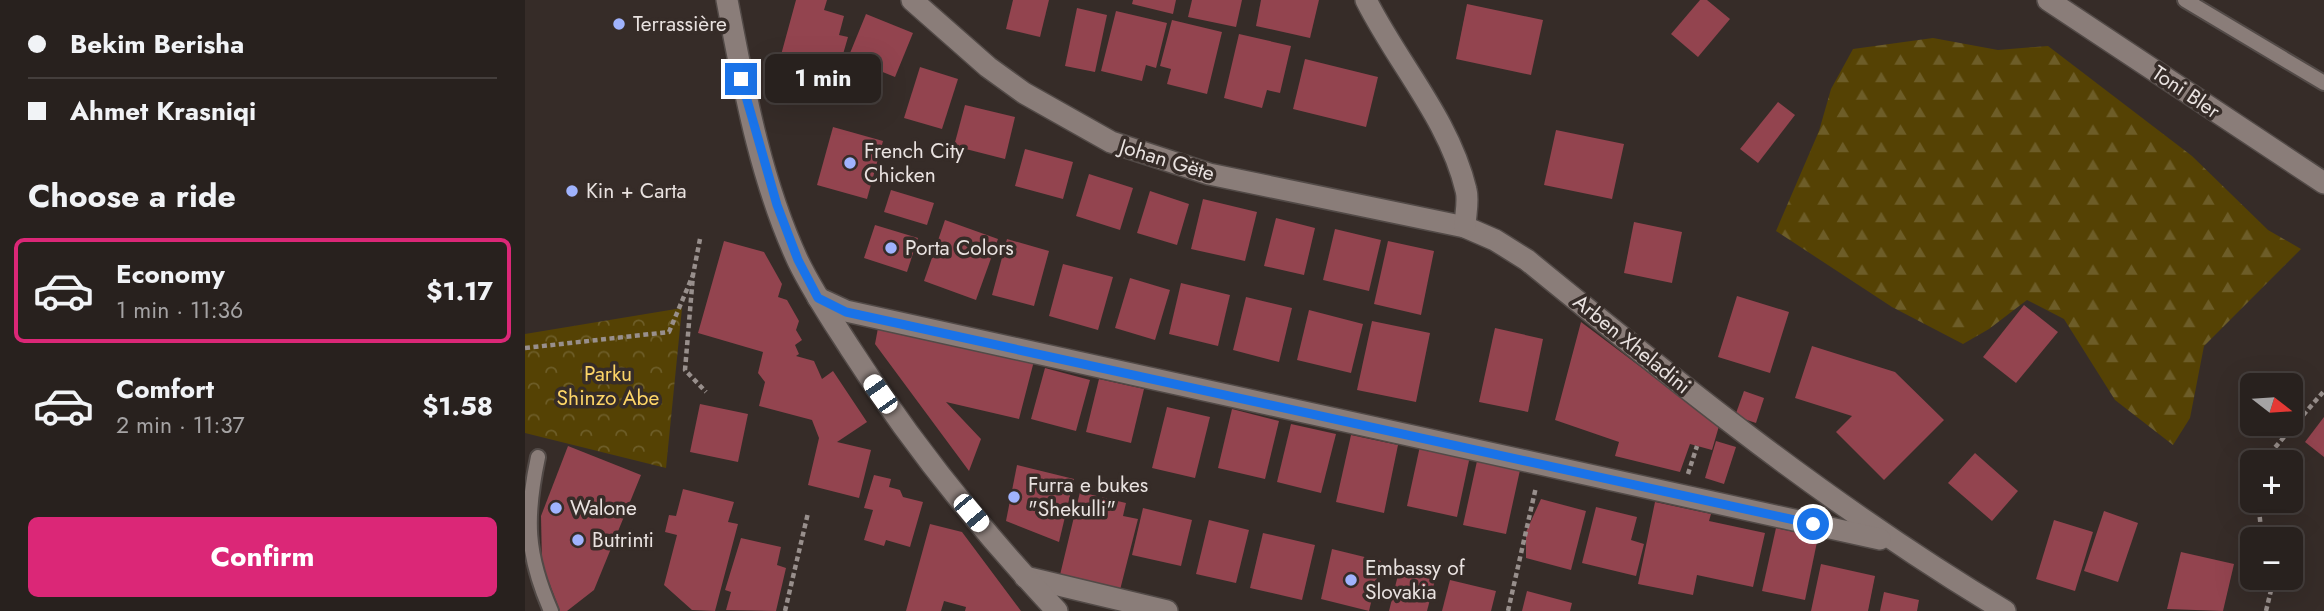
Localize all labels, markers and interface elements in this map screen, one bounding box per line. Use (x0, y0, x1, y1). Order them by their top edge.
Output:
place label: Terrassière (633, 9, 727, 39)
marker: Terrassière (611, 16, 627, 32)
text: Bekim Berisha (70, 25, 244, 63)
callout: 1 min (766, 55, 881, 104)
street label: Toni Bler (2146, 58, 2227, 126)
text: 1 min (794, 61, 852, 95)
route end (725, 63, 757, 95)
text: Ahmet Krasniqi (70, 92, 256, 130)
street label: Johan Gëte (1113, 130, 1218, 189)
place label: French City Chicken (864, 136, 965, 190)
marker: French City Chicken (842, 155, 858, 171)
text: Choose a ride (28, 173, 236, 219)
place label: Kin + Carta (586, 176, 687, 206)
marker: Kin + Carta (564, 183, 580, 199)
place label: Porta Colors (905, 233, 1014, 263)
marker: Porta Colors (883, 240, 899, 256)
text: Economy (116, 255, 225, 293)
icon: car (32, 259, 95, 322)
text: $1.17 (426, 272, 493, 310)
street label: Arben Xheladini (1567, 287, 1697, 401)
text: 1 min · 11:36 (116, 293, 243, 327)
park label: Parku Shinzo Abe (557, 359, 660, 413)
text: Comfort (116, 370, 214, 408)
car (860, 371, 901, 417)
north arrow (2240, 373, 2303, 436)
map controls (2240, 373, 2303, 590)
icon: car (32, 374, 95, 437)
text: $1.58 (422, 387, 493, 425)
text: 2 min · 11:37 (116, 408, 245, 442)
button: + (2240, 450, 2303, 513)
place label: Furra e bukes "Shekulli" (1028, 470, 1148, 524)
marker: Furra e bukes "Shekulli" (1006, 489, 1022, 505)
car (950, 490, 993, 536)
place label: Walone (570, 493, 637, 523)
marker: Walone (548, 500, 564, 516)
route start (1797, 508, 1829, 540)
button: Confirm (28, 517, 497, 597)
place label: Butrinti (592, 525, 654, 555)
button: − (2240, 527, 2303, 590)
marker: Butrinti (570, 532, 586, 548)
place label: Embassy of Slovakia (1365, 553, 1466, 607)
marker: Embassy of Slovakia (1343, 572, 1359, 588)

